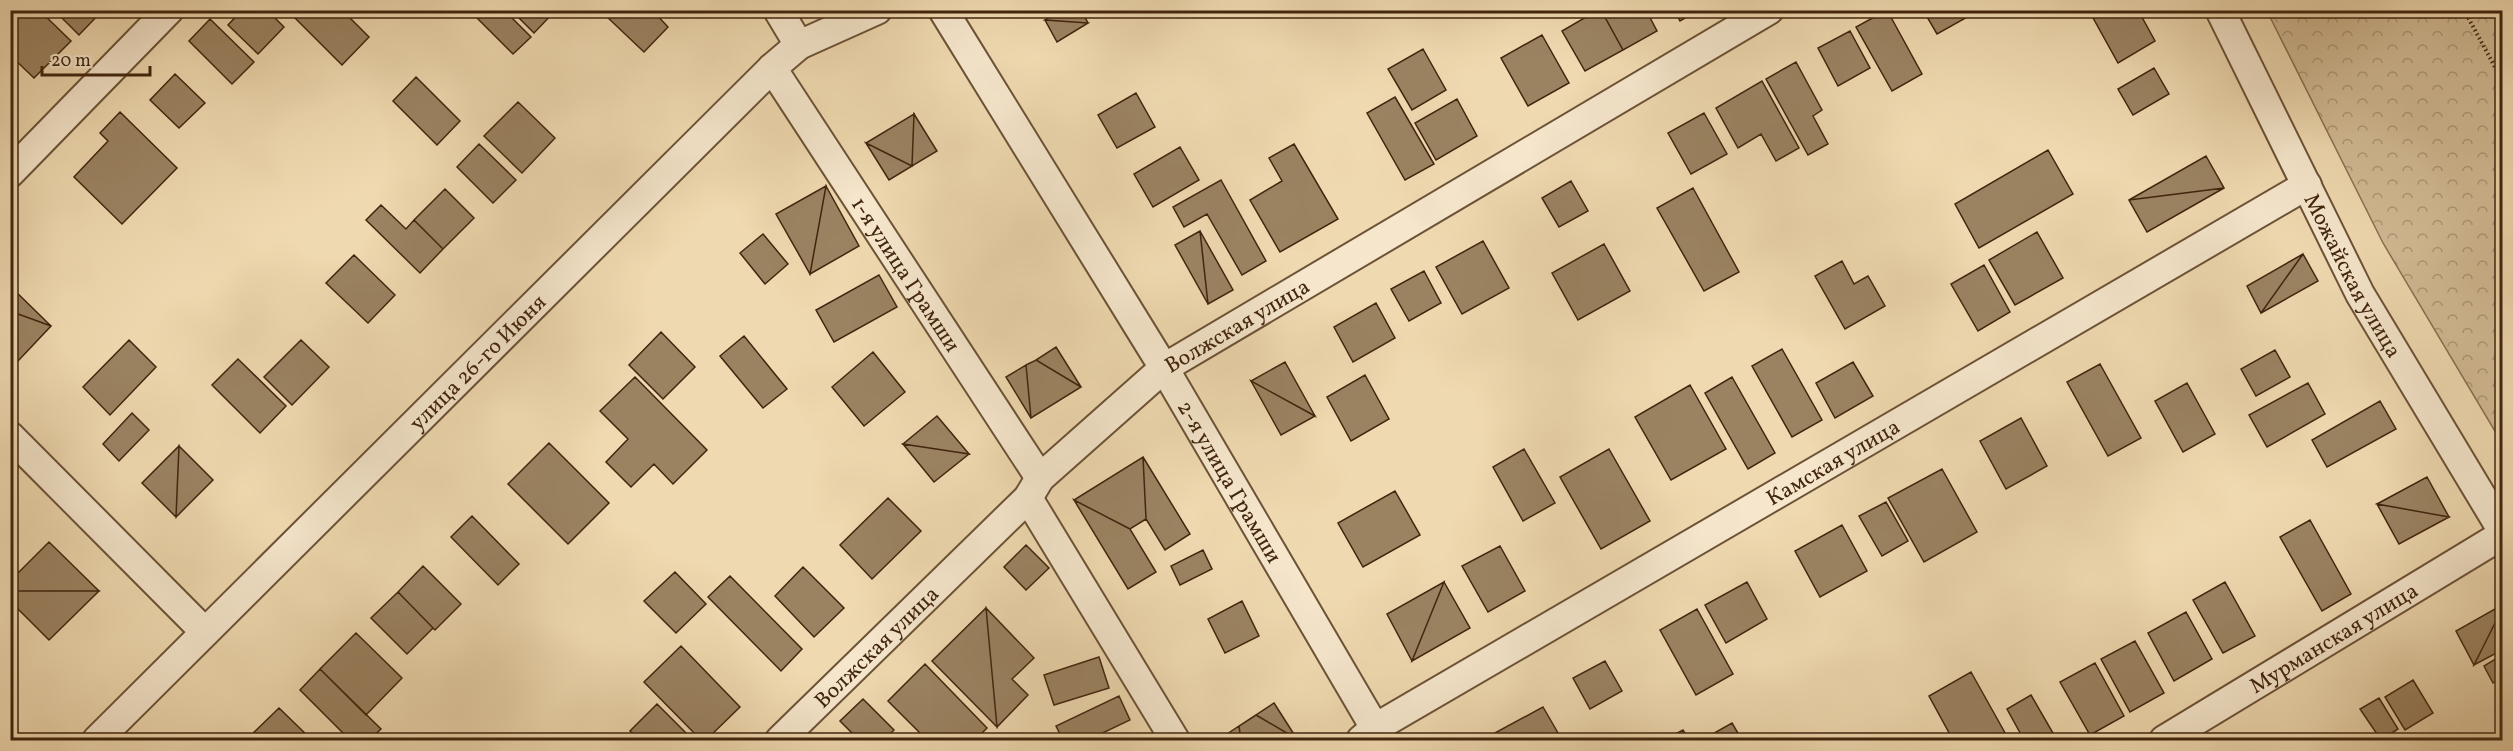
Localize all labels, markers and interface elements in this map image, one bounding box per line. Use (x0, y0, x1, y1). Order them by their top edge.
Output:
scale bar (42, 39, 150, 77)
text: 20 m (51, 49, 91, 74)
street label: Можайская улица (2295, 189, 2408, 365)
street label: 1-я улица Грамши (842, 192, 967, 359)
street label: Волжская улица (1160, 272, 1316, 382)
street label: улица 26-го Июня (403, 288, 554, 439)
street label: 2-я улица Грамши (1168, 395, 1288, 570)
street label: Камская улица (1761, 412, 1906, 515)
street label: Мурманская улица (2244, 576, 2425, 703)
street label: Волжская улица (808, 580, 947, 716)

